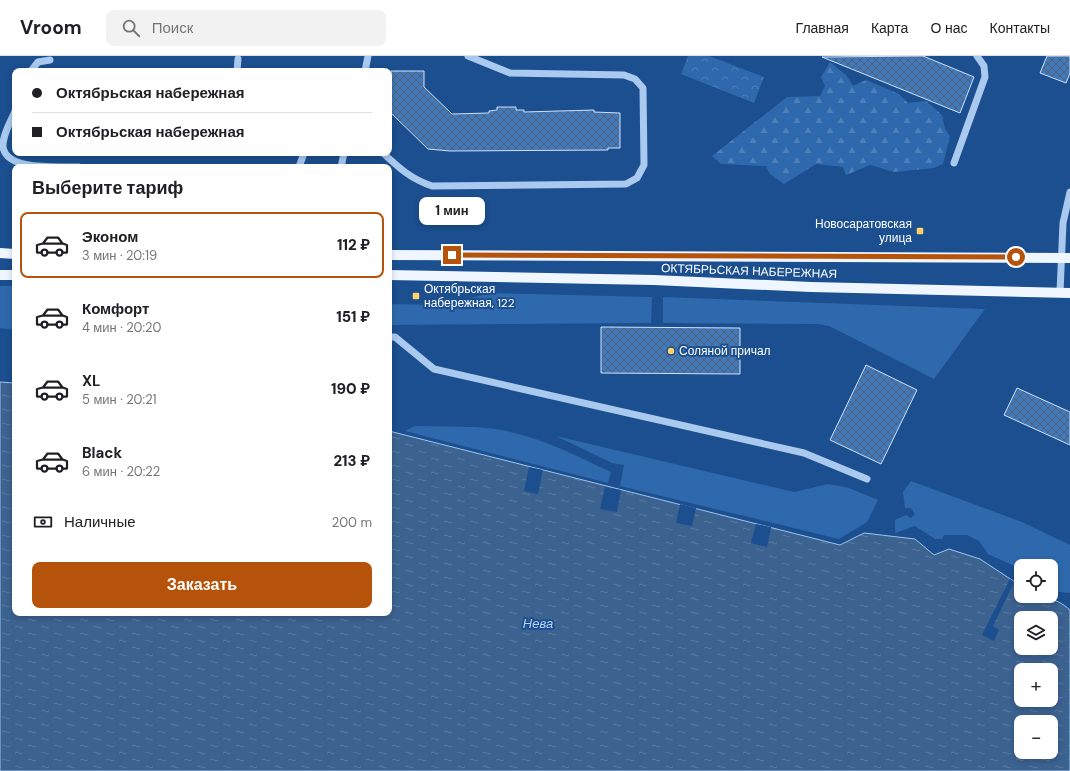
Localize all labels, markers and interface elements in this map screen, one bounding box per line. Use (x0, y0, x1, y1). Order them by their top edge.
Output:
search box (106, 10, 386, 46)
text: Vroom (20, 15, 82, 40)
icon: search (120, 17, 142, 39)
text: Поиск (152, 18, 193, 38)
text: Главная (796, 19, 849, 37)
text: Карта (871, 19, 908, 37)
text: О нас (930, 19, 968, 37)
text: Контакты (990, 19, 1050, 37)
text: Октябрьская набережная (56, 83, 245, 103)
text: Октябрьская набережная (56, 122, 245, 142)
text: Выберите тариф (32, 176, 183, 200)
callout: 1 мин (419, 197, 485, 225)
text: 1 мин (435, 202, 469, 219)
place label: Новосаратовская улица (815, 216, 912, 246)
marker: Новосаратовская улица (915, 226, 925, 236)
icon: car (34, 227, 70, 263)
text: Эконом (82, 227, 138, 247)
text: 112 ₽ (337, 235, 370, 255)
route end (443, 246, 461, 264)
text: 3 мин · 20:19 (82, 247, 157, 264)
route start (1007, 248, 1025, 266)
street label: ОКТЯБРЬСКАЯ НАБЕРЕЖНАЯ (661, 260, 837, 282)
place label: Октябрьская набережная, 122 (424, 281, 515, 311)
marker: Октябрьская набережная, 122 (411, 291, 421, 301)
icon: car (34, 299, 70, 335)
text: Комфорт (82, 299, 149, 319)
text: 151 ₽ (336, 307, 370, 327)
text: 4 мин · 20:20 (82, 319, 161, 336)
place label: Соляной причал (679, 343, 771, 359)
marker: Соляной причал (666, 346, 676, 356)
icon: car (34, 371, 70, 407)
text: XL (82, 371, 100, 391)
text: 190 ₽ (331, 379, 370, 399)
text: 5 мин · 20:21 (82, 391, 157, 408)
icon: car (34, 443, 70, 479)
text: Black (82, 443, 122, 463)
text: 213 ₽ (333, 451, 370, 471)
text: 6 мин · 20:22 (82, 463, 160, 480)
icon: cash (32, 511, 54, 533)
text: Наличные (64, 512, 136, 532)
text: 200 m (332, 514, 372, 531)
map controls (1014, 559, 1058, 759)
button: locate (1014, 559, 1058, 603)
button: Заказать (32, 562, 372, 608)
button: layers (1014, 611, 1058, 655)
water label: Нева (523, 615, 553, 632)
button: + (1014, 663, 1058, 707)
button: − (1014, 715, 1058, 759)

